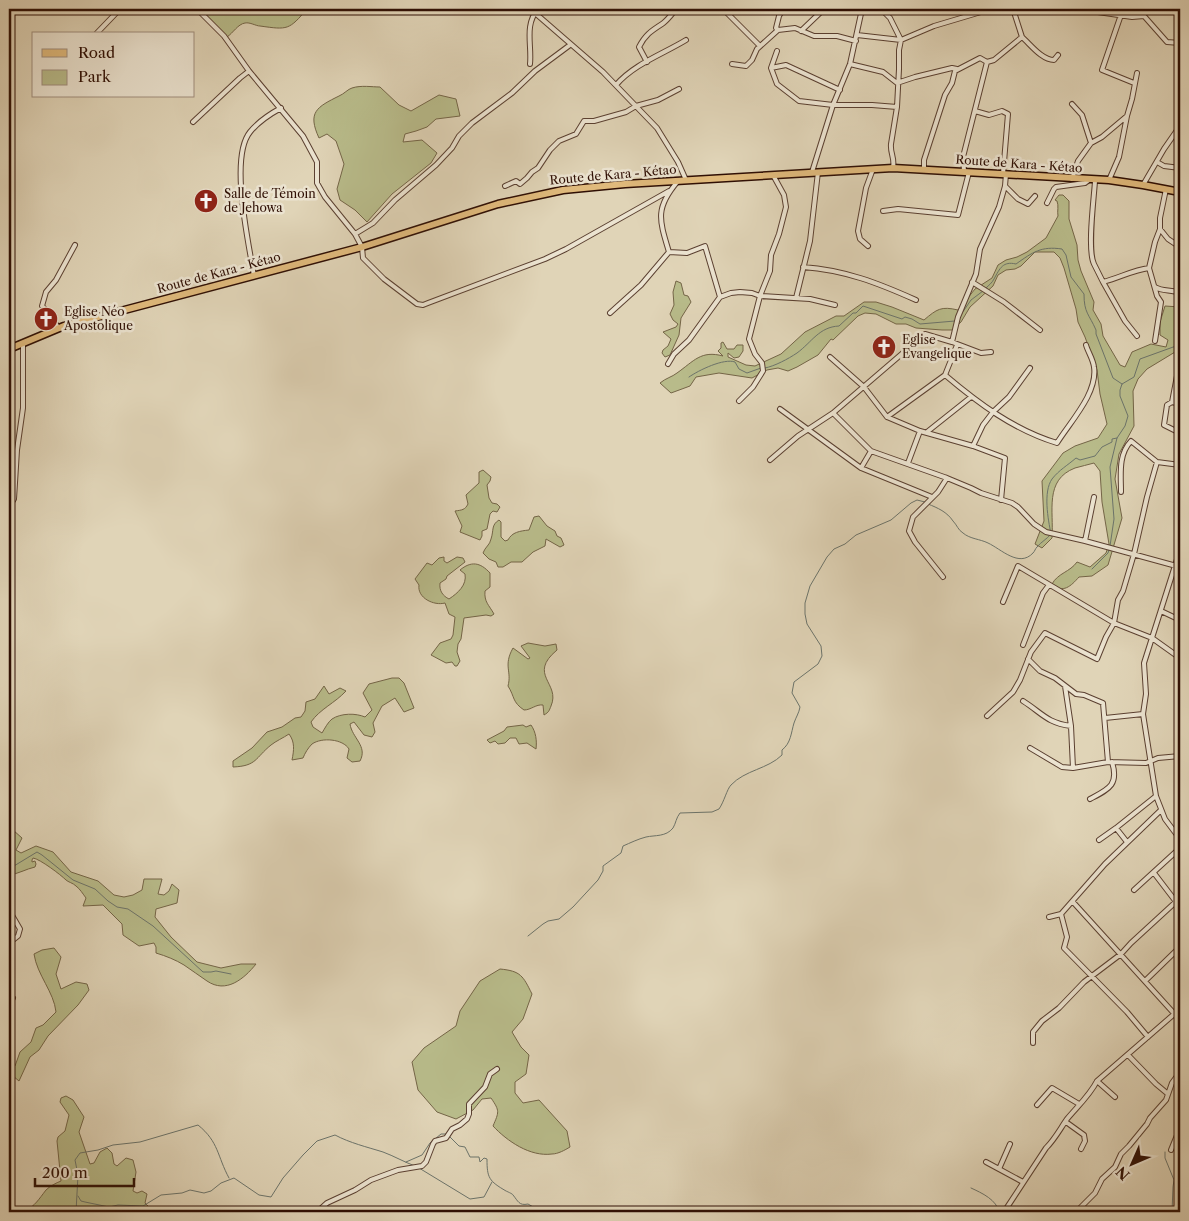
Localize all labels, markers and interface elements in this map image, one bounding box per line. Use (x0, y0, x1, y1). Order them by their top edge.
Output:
legend (32, 32, 195, 98)
text: Road (78, 43, 115, 62)
text: Park (78, 67, 112, 86)
street label: Route de Kara - Kétao (955, 152, 1083, 175)
street label: Route de Kara - Kétao (549, 161, 677, 188)
place label: Salle de Témoin de Jehowa (224, 186, 316, 215)
church icon: Salle de Témoin de Jehowa (193, 188, 219, 214)
street label: Route de Kara - Kétao (155, 249, 282, 296)
place label: Eglise Néo Apostolique (63, 304, 133, 333)
church icon: Eglise Néo Apostolique (33, 306, 59, 332)
place label: Eglise Evangelique (902, 332, 972, 361)
church icon: Eglise Evangelique (871, 334, 897, 360)
north arrow (1106, 1138, 1156, 1188)
scale bar (35, 1156, 134, 1188)
text: 200 m (42, 1163, 88, 1182)
text: N (1112, 1163, 1133, 1184)

